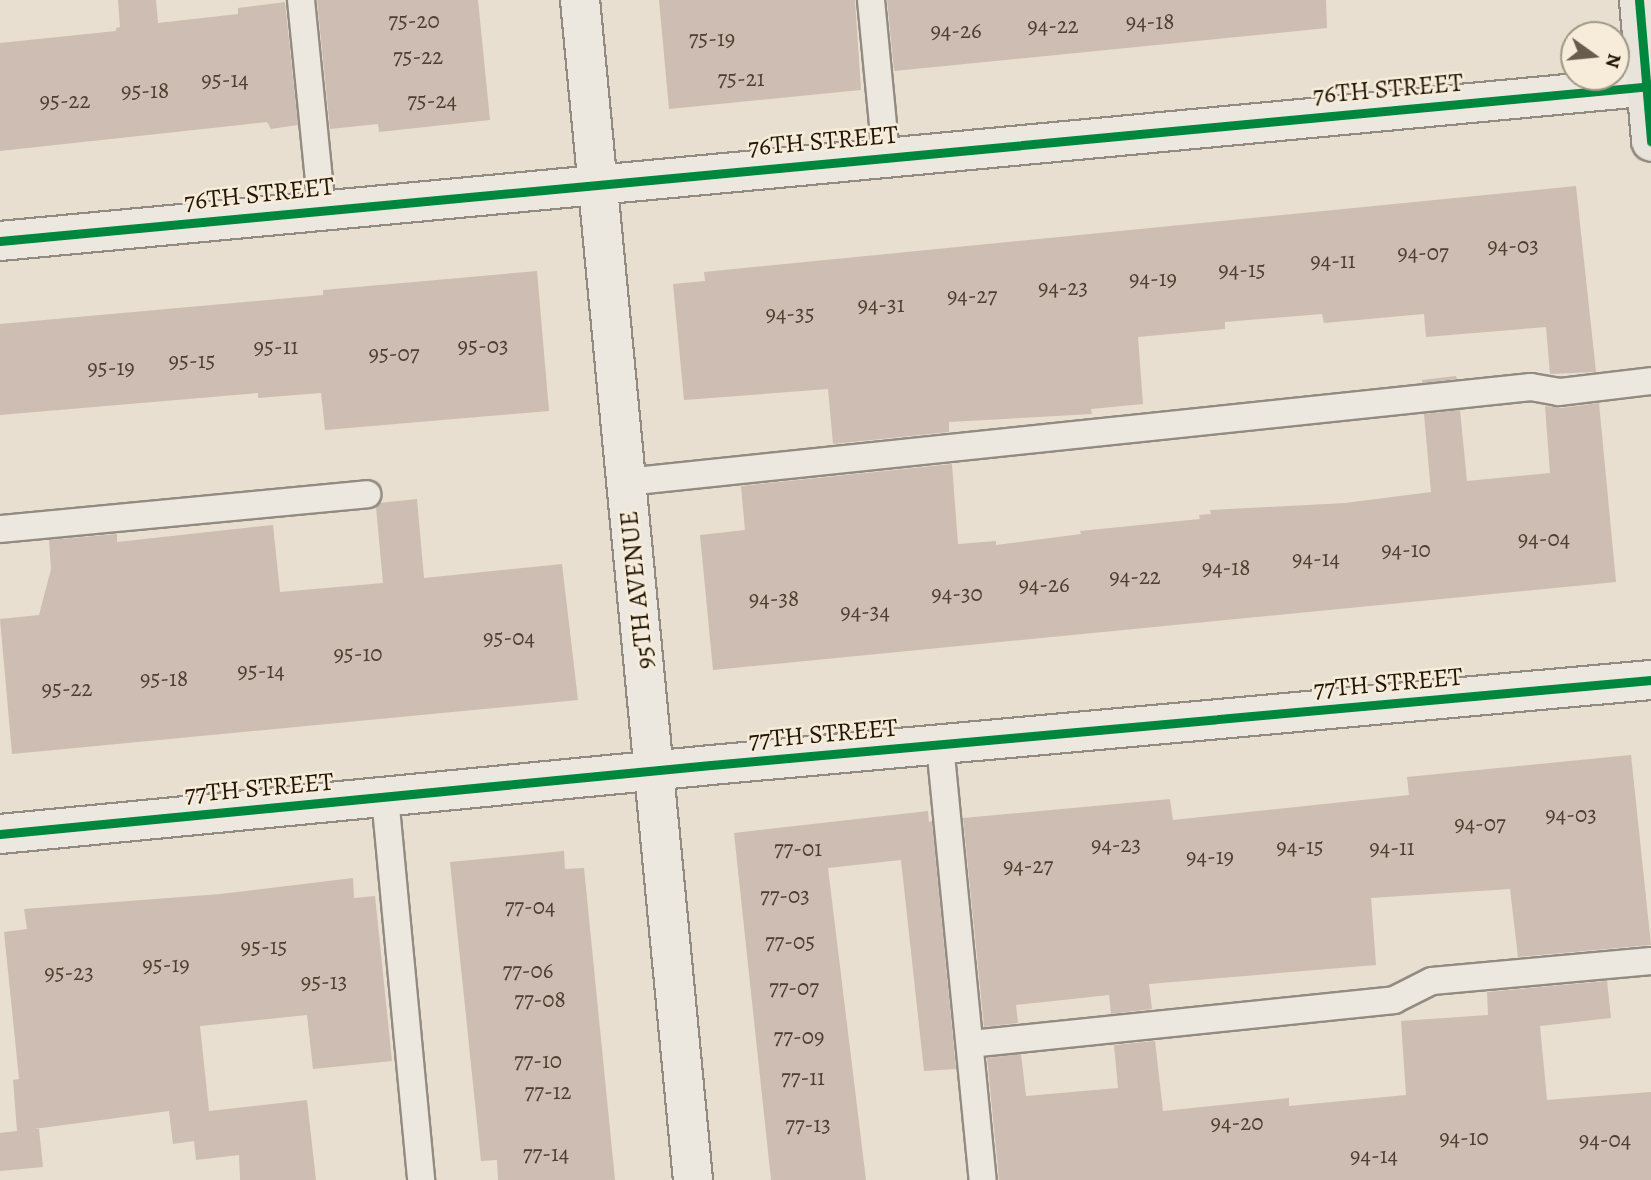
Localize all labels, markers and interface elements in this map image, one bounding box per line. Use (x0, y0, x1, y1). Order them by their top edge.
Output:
house number: 75-20 (388, 7, 440, 35)
house number: 94-18 (1126, 8, 1174, 36)
house number: 94-22 (1027, 12, 1079, 40)
house number: 94-26 (930, 17, 982, 45)
north arrow (1560, 21, 1630, 91)
house number: 75-19 (689, 25, 735, 53)
house number: 75-22 (393, 43, 443, 71)
text: N (1599, 51, 1628, 71)
house number: 75-21 (717, 65, 765, 93)
house number: 95-14 (201, 66, 249, 94)
street label: 76TH STREET (1312, 67, 1464, 111)
house number: 95-18 (121, 77, 169, 105)
house number: 95-22 (40, 87, 90, 115)
house number: 75-24 (407, 87, 457, 115)
street label: 76TH STREET (747, 119, 899, 163)
street label: 76TH STREET (182, 171, 336, 217)
house number: 94-03 (1487, 232, 1539, 260)
house number: 94-07 (1397, 239, 1449, 267)
house number: 94-11 (1310, 247, 1356, 275)
house number: 94-15 (1218, 256, 1266, 284)
house number: 94-19 (1129, 265, 1177, 293)
house number: 94-23 (1038, 274, 1088, 302)
house number: 94-27 (947, 282, 997, 310)
house number: 94-31 (857, 291, 905, 319)
house number: 94-35 (765, 300, 815, 328)
house number: 95-03 (458, 332, 508, 360)
house number: 95-11 (254, 333, 298, 361)
house number: 95-07 (368, 340, 420, 368)
house number: 95-15 (169, 347, 215, 375)
house number: 95-19 (87, 354, 135, 382)
street label: 95TH AVENUE (613, 509, 661, 671)
house number: 94-04 (1518, 525, 1570, 553)
house number: 94-10 (1381, 536, 1431, 564)
house number: 94-14 (1292, 545, 1340, 573)
house number: 94-18 (1202, 554, 1250, 582)
house number: 94-22 (1109, 563, 1161, 591)
house number: 94-26 (1018, 571, 1070, 599)
house number: 94-30 (931, 580, 983, 608)
house number: 94-38 (749, 585, 799, 613)
house number: 94-34 (840, 598, 890, 626)
house number: 95-04 (483, 624, 535, 652)
house number: 95-10 (333, 640, 383, 668)
house number: 95-14 (237, 657, 285, 685)
street label: 77TH STREET (1312, 661, 1464, 705)
house number: 95-18 (140, 665, 188, 693)
house number: 95-22 (42, 675, 92, 703)
street label: 77TH STREET (747, 712, 899, 756)
street label: 77TH STREET (183, 766, 335, 810)
house number: 94-03 (1545, 801, 1597, 829)
house number: 94-07 (1454, 810, 1506, 838)
house number: 94-23 (1091, 831, 1141, 859)
house number: 94-15 (1276, 833, 1324, 861)
house number: 94-11 (1369, 834, 1415, 862)
house number: 77-01 (774, 835, 822, 863)
house number: 94-19 (1186, 843, 1234, 871)
house number: 94-27 (1003, 852, 1053, 880)
house number: 77-03 (760, 882, 810, 910)
house number: 77-04 (505, 893, 555, 921)
house number: 77-05 (765, 928, 815, 956)
house number: 95-15 (241, 933, 287, 961)
house number: 95-19 (142, 951, 190, 979)
house number: 77-06 (503, 957, 553, 985)
house number: 95-23 (44, 959, 94, 987)
house number: 95-13 (301, 968, 347, 996)
house number: 77-07 (769, 974, 819, 1002)
house number: 77-08 (514, 986, 566, 1014)
house number: 77-09 (774, 1023, 824, 1051)
house number: 77-10 (514, 1047, 562, 1075)
house number: 77-11 (781, 1064, 825, 1092)
house number: 77-12 (525, 1078, 571, 1106)
house number: 94-20 (1211, 1109, 1263, 1137)
house number: 77-13 (785, 1111, 831, 1139)
house number: 94-10 (1439, 1124, 1489, 1152)
house number: 94-04 (1579, 1126, 1631, 1154)
house number: 77-14 (523, 1140, 569, 1168)
house number: 94-14 (1350, 1142, 1398, 1170)

